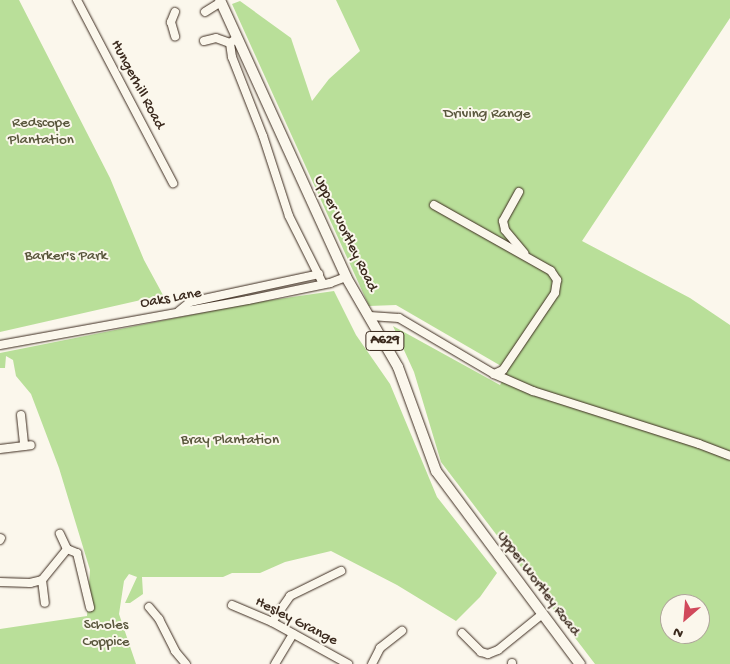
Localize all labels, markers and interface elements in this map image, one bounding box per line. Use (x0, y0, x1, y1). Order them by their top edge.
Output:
street label: Hungerhill Road (106, 37, 168, 133)
park label: Driving Range (443, 106, 531, 124)
park label: Redscope Plantation (8, 114, 74, 149)
street label: Upper Wortley Road (309, 173, 381, 295)
park label: Barker's Park (25, 248, 107, 266)
street label: Oaks Lane (139, 285, 203, 313)
road number: A629 (365, 330, 405, 352)
park label: Bray Plantation (181, 432, 279, 450)
street label: Upper Wortley Road (493, 528, 583, 640)
street label: Hesley Grange (252, 593, 340, 651)
north arrow (660, 594, 710, 644)
park label: Scholes Coppice (83, 616, 129, 651)
text: N (670, 622, 686, 642)

